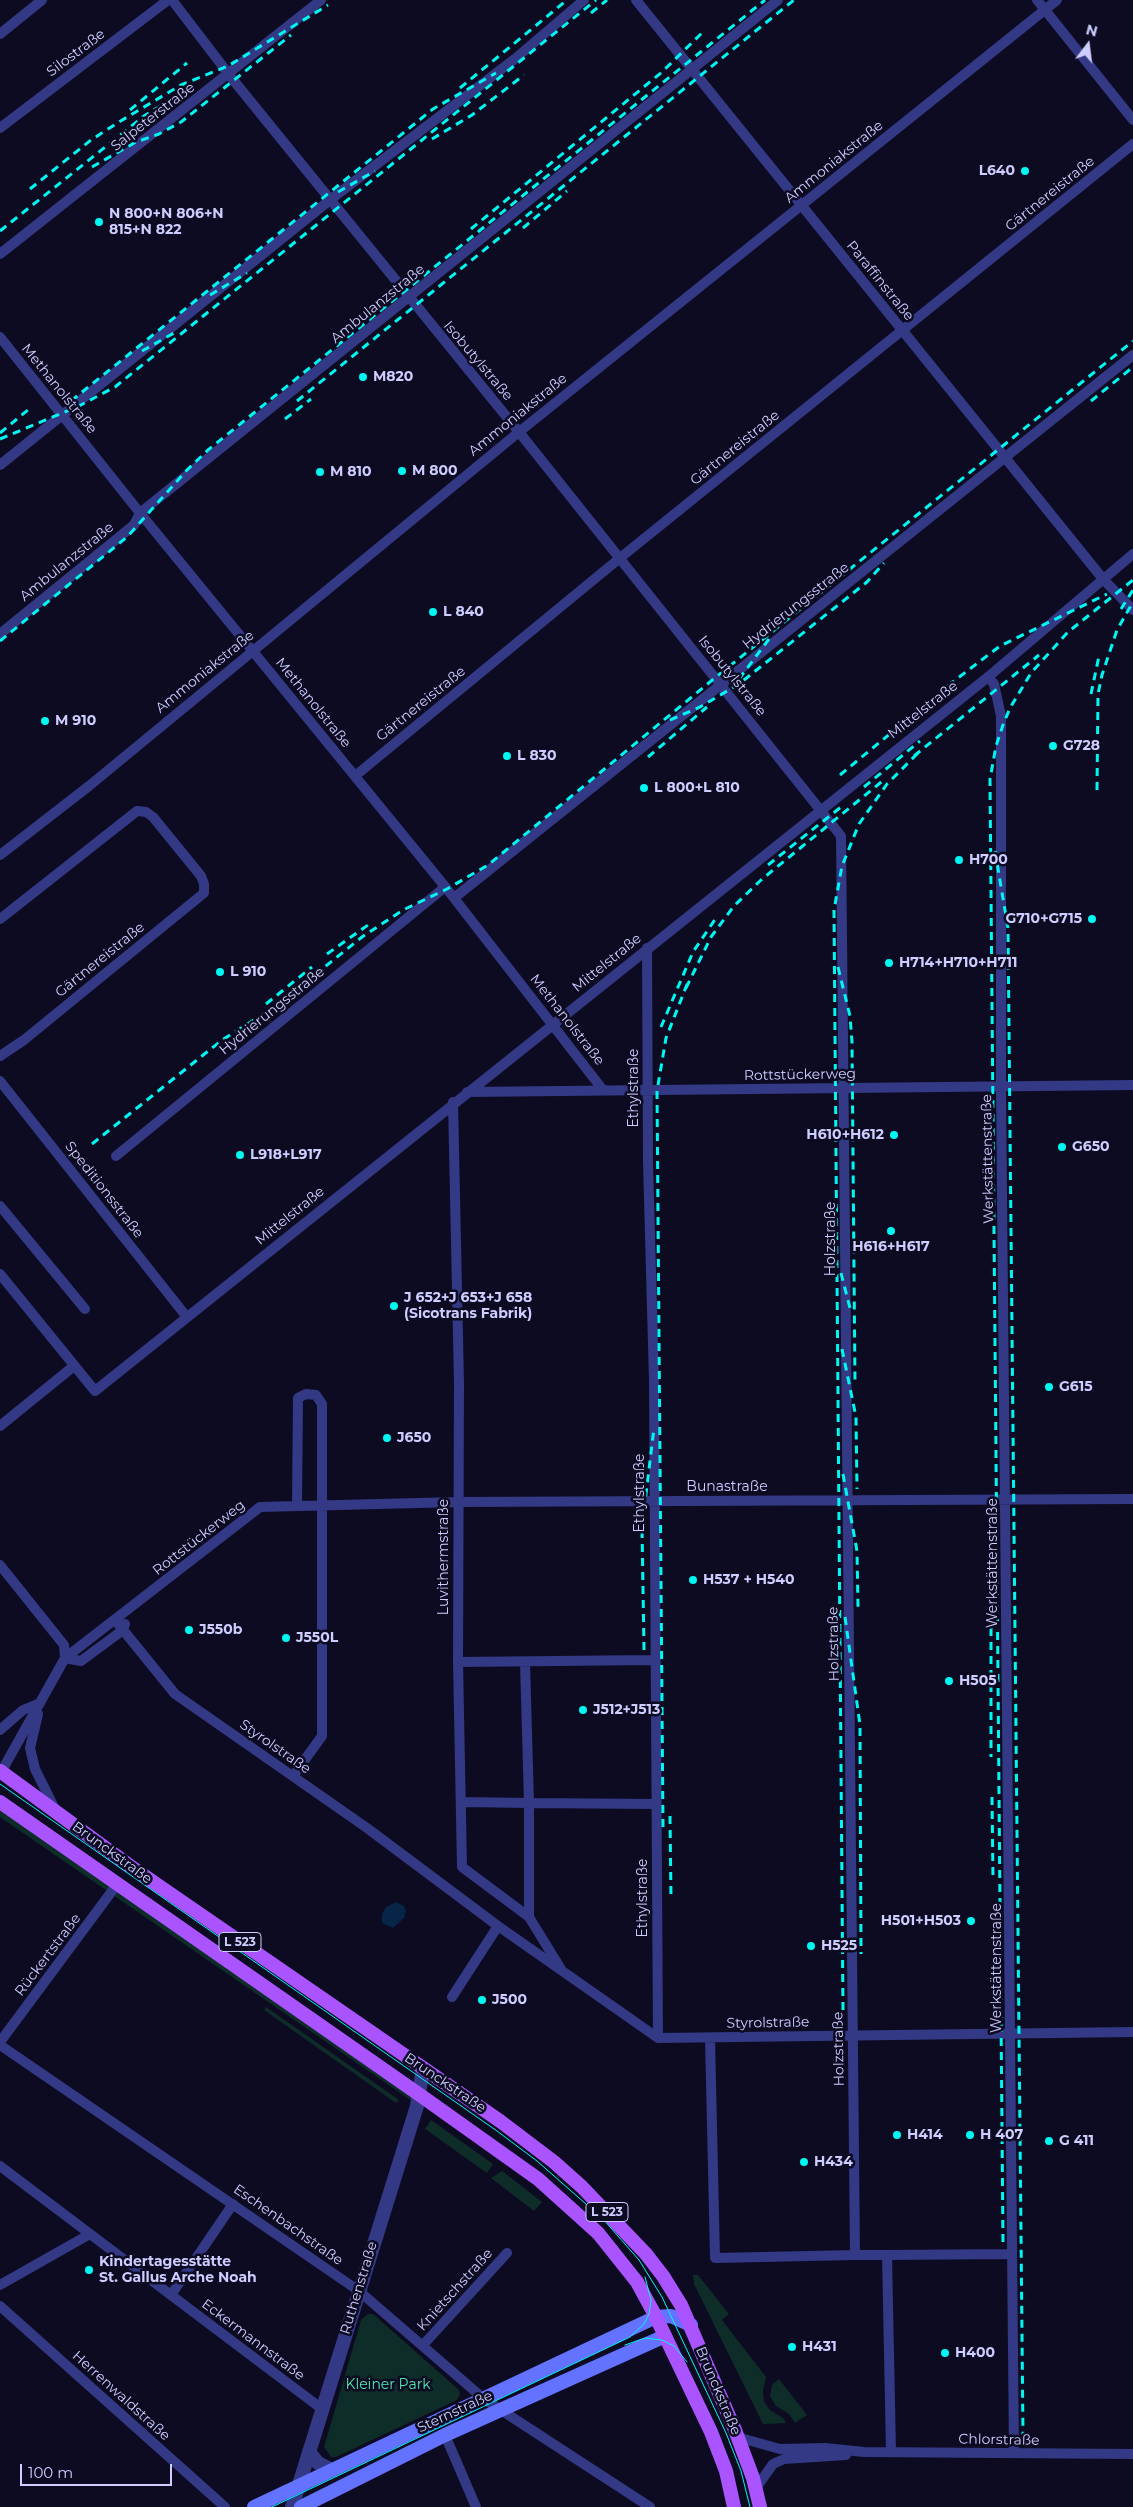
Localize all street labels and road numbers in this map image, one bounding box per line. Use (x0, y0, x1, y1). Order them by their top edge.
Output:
street label: Silostraße (44, 26, 108, 80)
street label: Salpeterstraße (108, 79, 198, 155)
street label: Ammoniakstraße (781, 117, 887, 207)
street label: Gärtnereistraße (1002, 153, 1098, 235)
street label: Paraffinstraße (843, 238, 917, 324)
street label: Ambulanzstraße (328, 261, 428, 347)
street label: Isobutylstraße (440, 318, 516, 404)
street label: Methanolstraße (18, 341, 100, 437)
street label: Ammoniakstraße (465, 370, 571, 460)
street label: Gärtnereistraße (687, 407, 783, 489)
street label: Ambulanzstraße (17, 519, 117, 605)
street label: Hydrierungsstraße (739, 559, 853, 653)
street label: Ammoniakstraße (152, 627, 258, 717)
street label: Isobutylstraße (694, 632, 770, 720)
street label: Methanolstraße (272, 655, 354, 751)
street label: Gärtnereistraße (373, 663, 469, 745)
street label: Mittelstraße (885, 678, 961, 742)
street label: Gärtnereistraße (52, 919, 148, 1001)
street label: Mittelstraße (569, 930, 645, 996)
street label: Hydrierungsstraße (216, 963, 328, 1059)
street label: Methanolstraße (526, 971, 608, 1069)
street label: Ethylstraße (626, 1048, 642, 1128)
street label: Rottstückerweg (744, 1066, 856, 1084)
street label: Werkstättenstraße (978, 1094, 998, 1224)
street label: Speditionsstraße (61, 1138, 147, 1242)
street label: Mittelstraße (252, 1183, 328, 1249)
street label: Holzstraße (823, 1202, 839, 1276)
street label: Ethylstraße (632, 1453, 648, 1533)
street label: Bunastraße (686, 1479, 768, 1495)
street label: Rottstückerweg (150, 1497, 248, 1579)
street label: Werkstättenstraße (985, 1498, 1001, 1628)
street label: Luvithermstraße (436, 1499, 452, 1615)
street label: Holzstraße (825, 1607, 843, 1681)
street label: Styrolstraße (236, 1716, 314, 1778)
street label: Brunckstraße (69, 1818, 155, 1888)
street label: Ethylstraße (635, 1858, 651, 1938)
street label: Werkstättenstraße (989, 1903, 1005, 2033)
street label: Rückertstraße (12, 1910, 84, 2000)
road number: L 523 (219, 1932, 261, 1951)
street label: Holzstraße (830, 2012, 848, 2086)
street label: Styrolstraße (726, 2014, 810, 2032)
street label: Brunckstraße (401, 2050, 489, 2116)
street label: Eschenbachstraße (230, 2181, 346, 2269)
road number: L 523 (586, 2202, 628, 2222)
street label: Ruthenstraße (337, 2240, 381, 2336)
street label: Knietschstraße (414, 2245, 496, 2335)
street label: Eckermannstraße (198, 2296, 308, 2384)
street label: Brunckstraße (692, 2344, 744, 2438)
street label: Herrenwaldstraße (69, 2348, 173, 2444)
street label: Sternstraße (415, 2387, 495, 2437)
street label: Chlorstraße (958, 2431, 1040, 2449)

